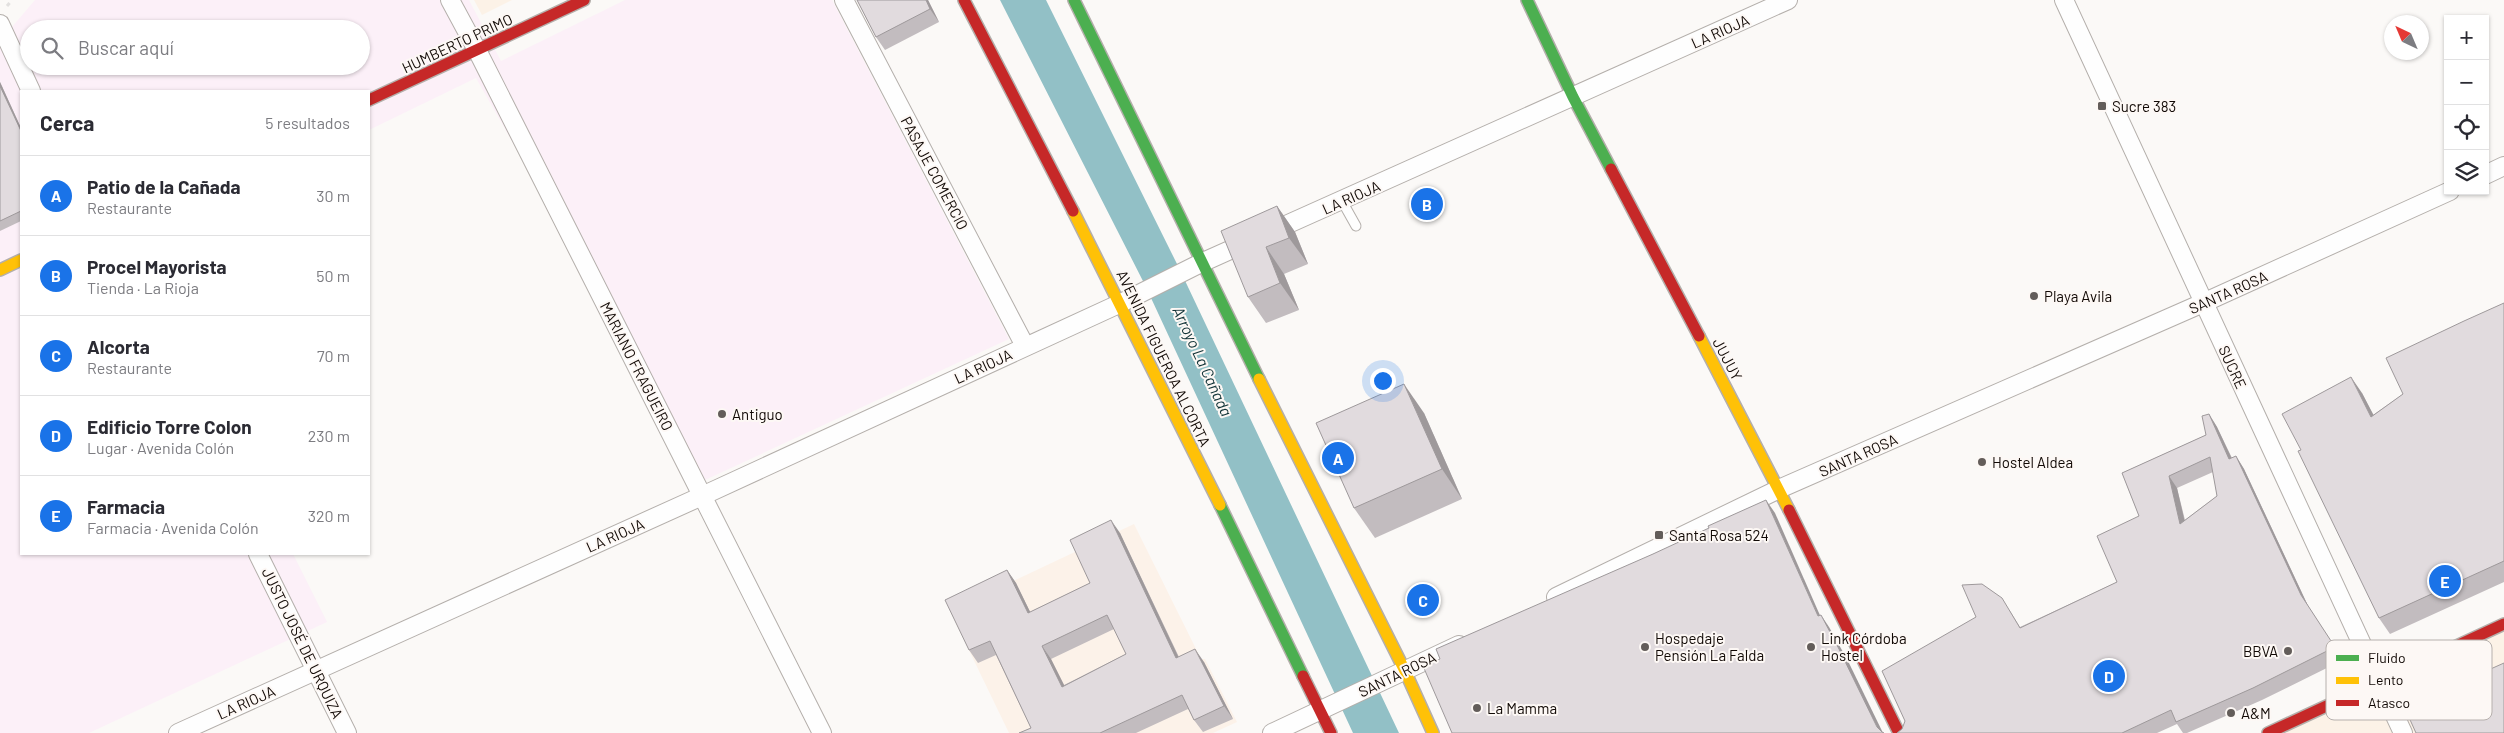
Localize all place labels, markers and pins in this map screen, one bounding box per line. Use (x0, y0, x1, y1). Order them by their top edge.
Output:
place label: Sucre 383 (2112, 97, 2176, 115)
marker: Sucre 383 (2096, 100, 2108, 112)
pin: B (1411, 185, 1443, 223)
place label: Playa Avila (2044, 287, 2112, 305)
marker: Playa Avila (2028, 290, 2040, 302)
place label: Antiguo (732, 405, 783, 423)
marker: Antiguo (716, 408, 728, 420)
pin: A (1322, 439, 1354, 477)
place label: Hostel Aldea (1992, 453, 2073, 471)
marker: Hostel Aldea (1976, 456, 1988, 468)
place label: Santa Rosa 524 (1669, 526, 1769, 544)
marker: Santa Rosa 524 (1653, 529, 1665, 541)
pin: E (2429, 562, 2461, 600)
pin: C (1407, 581, 1439, 619)
place label: Hospedaje Pensión La Falda (1655, 629, 1764, 664)
place label: Link Córdoba Hostel (1821, 629, 1907, 664)
marker: Hospedaje Pensión La Falda (1639, 641, 1651, 653)
marker: Link Córdoba Hostel (1805, 641, 1817, 653)
place label: BBVA (2243, 642, 2278, 660)
marker: BBVA (2282, 645, 2294, 657)
pin: D (2093, 657, 2125, 695)
place label: La Mamma (1487, 699, 1557, 717)
marker: La Mamma (1471, 702, 1483, 714)
place label: A&M (2241, 704, 2271, 722)
marker: A&M (2225, 707, 2237, 719)

